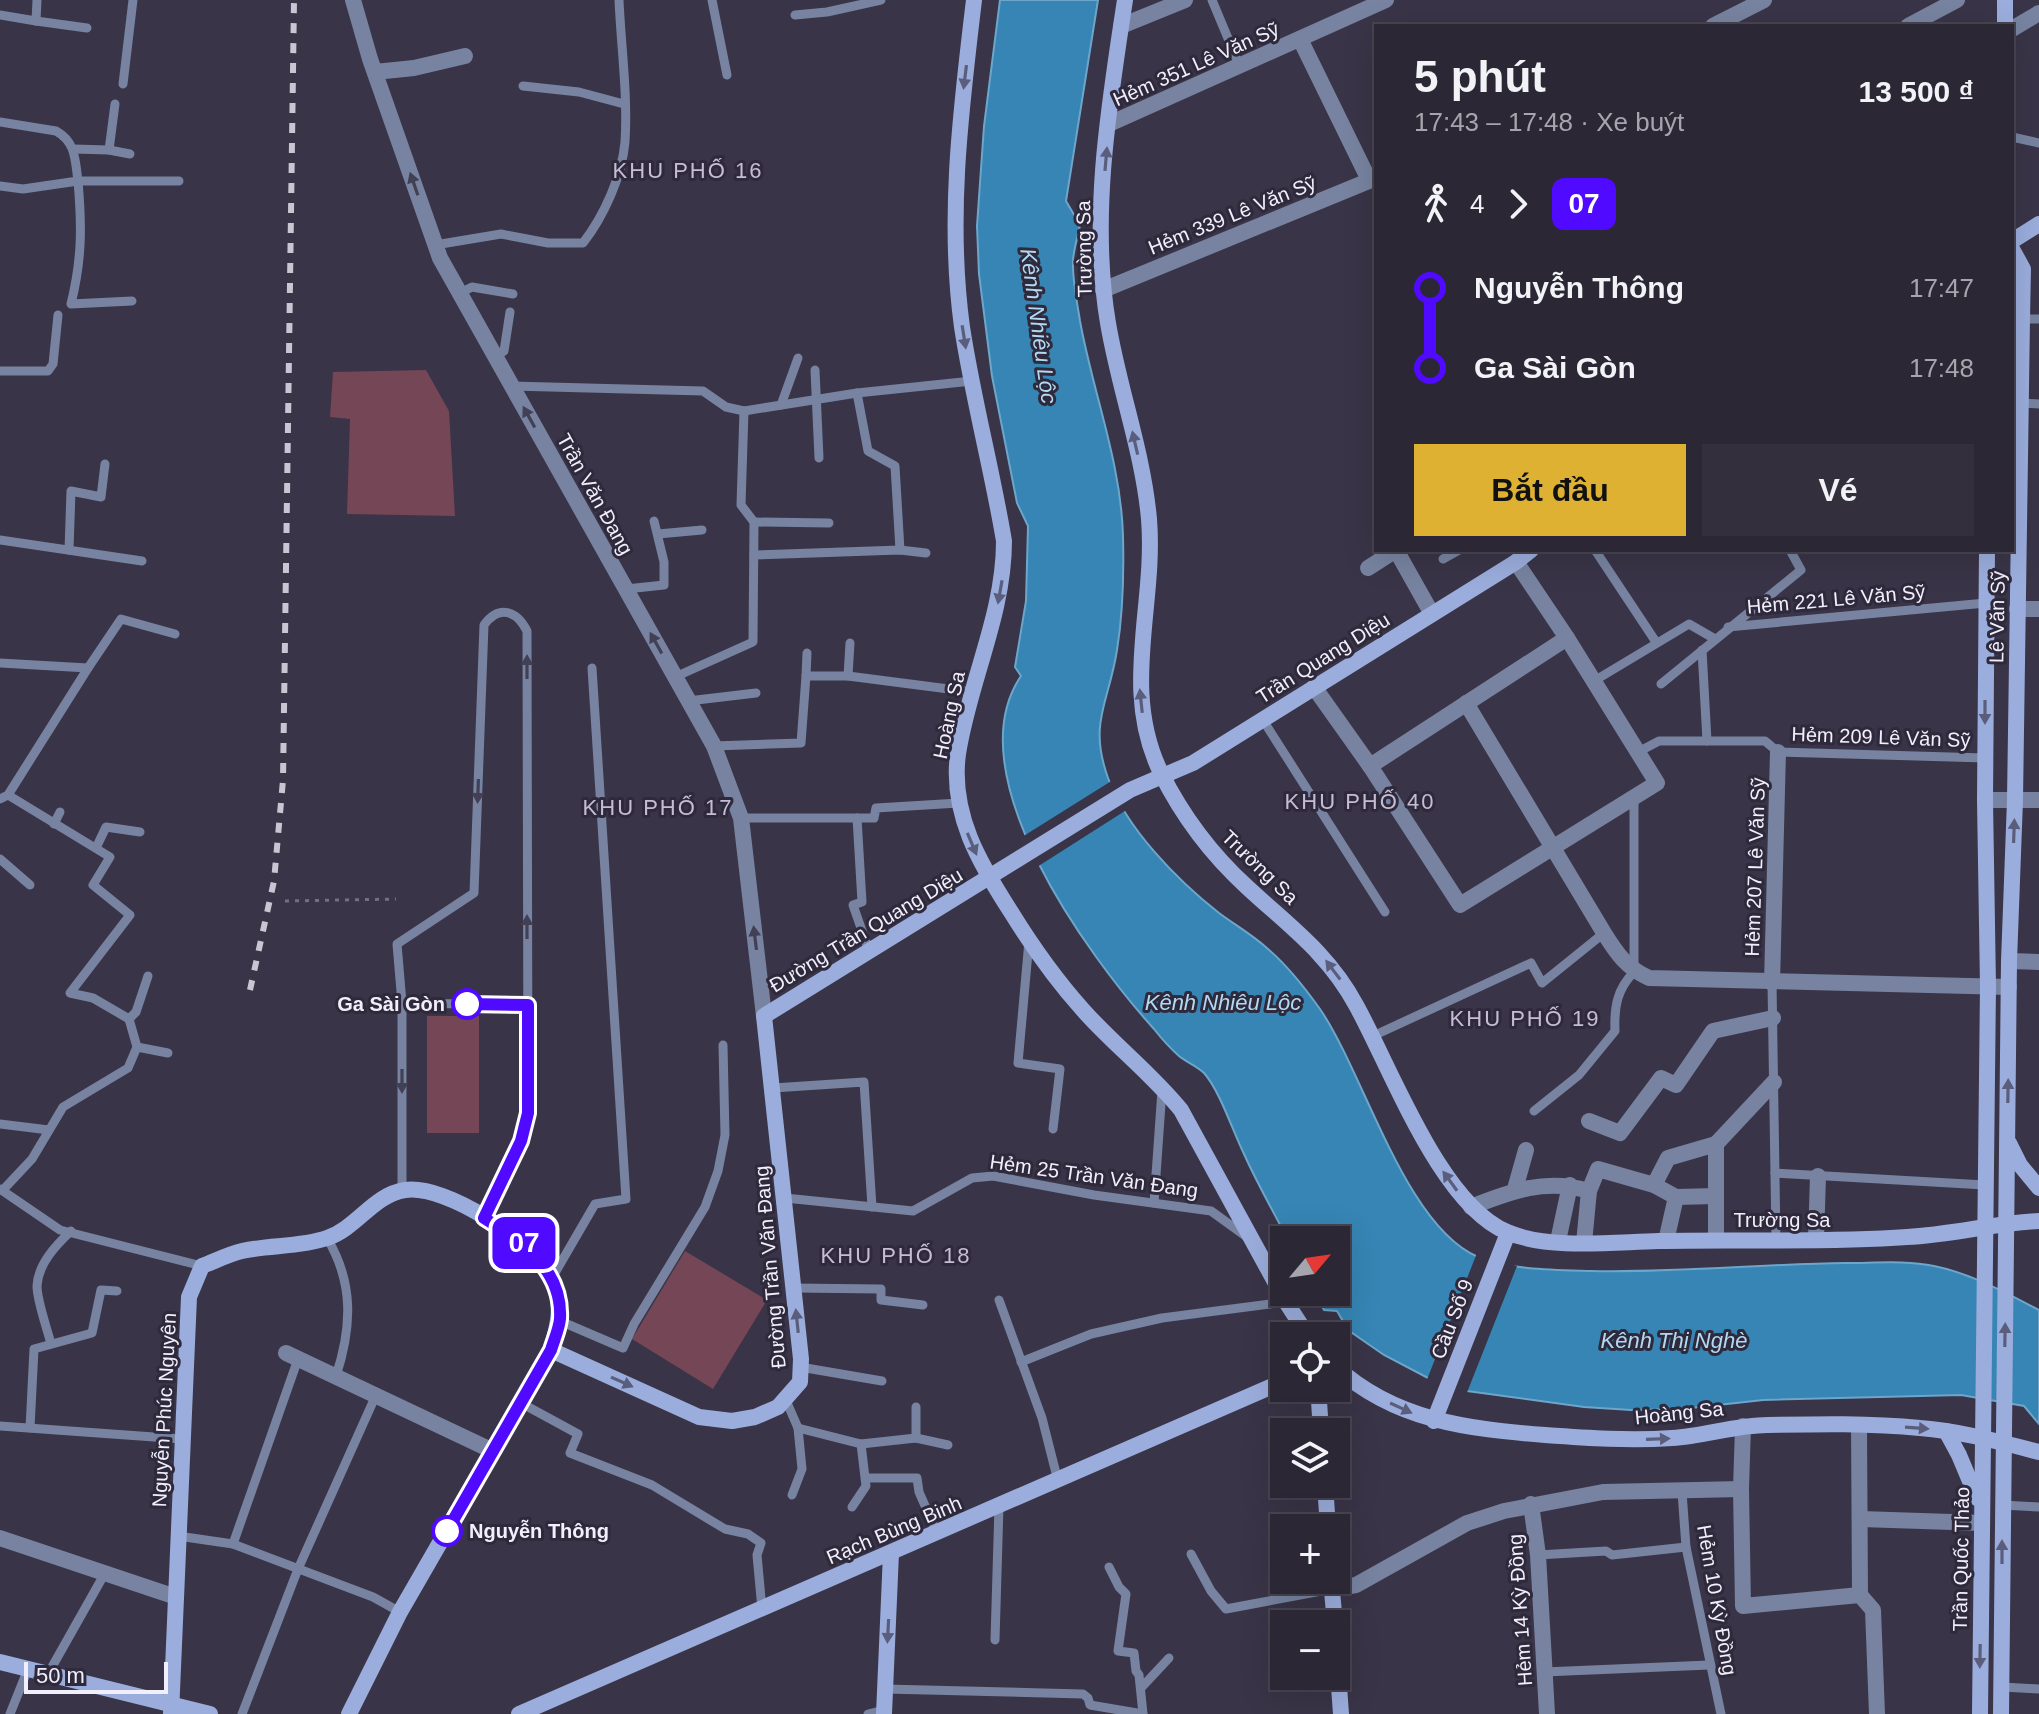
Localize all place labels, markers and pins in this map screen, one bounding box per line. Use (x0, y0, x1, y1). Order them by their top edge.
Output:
marker: Ga Sài Gòn (452, 989, 482, 1019)
place label: Ga Sài Gòn (337, 993, 445, 1015)
marker: Nguyễn Thông (432, 1516, 462, 1546)
place label: Nguyễn Thông (469, 1519, 609, 1542)

